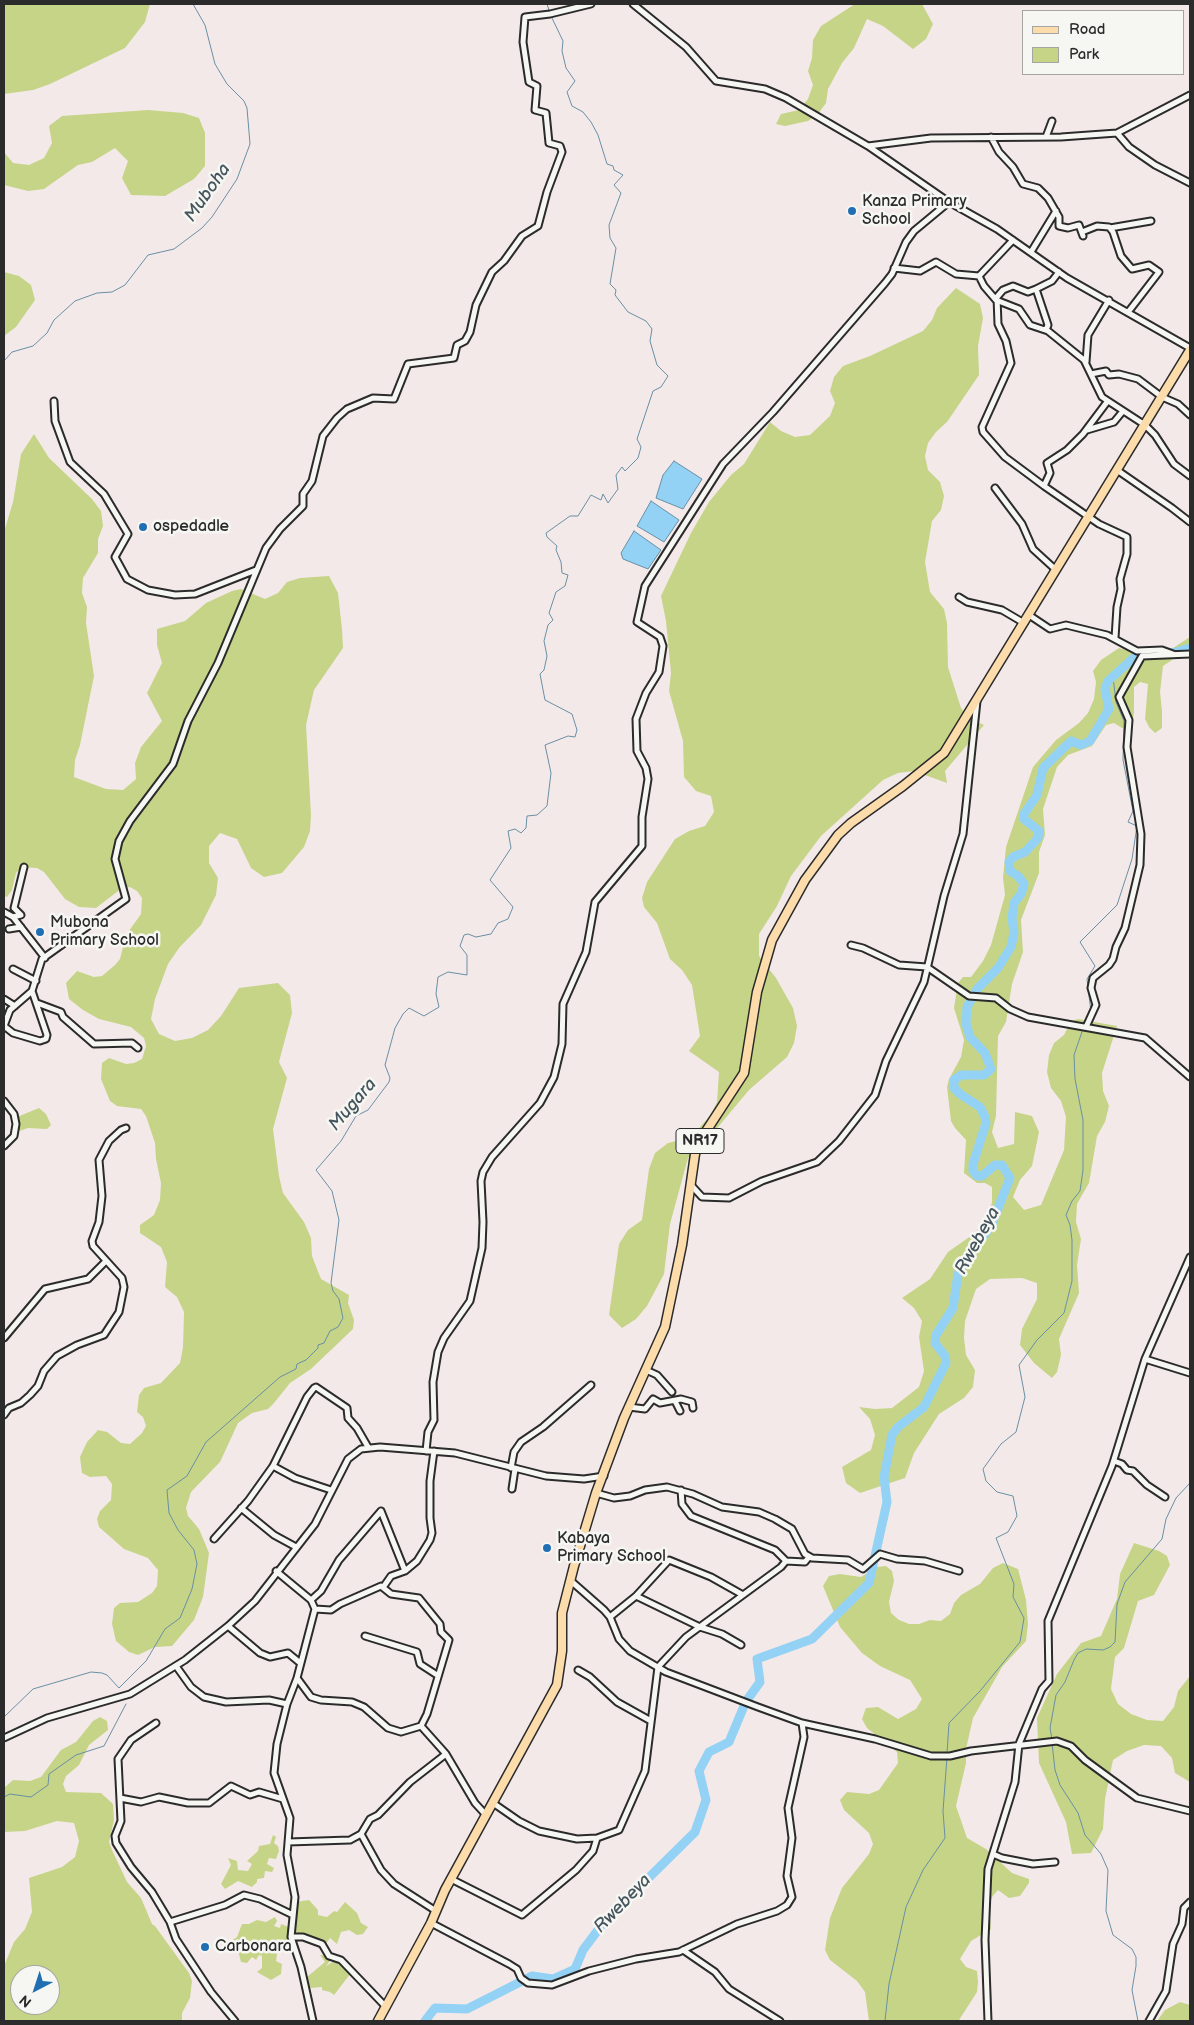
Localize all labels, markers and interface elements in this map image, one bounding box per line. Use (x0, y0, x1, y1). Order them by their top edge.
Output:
legend (1022, 10, 1184, 75)
text: Road (1069, 20, 1105, 39)
text: Park (1069, 45, 1099, 64)
water label: Muboha (180, 160, 236, 226)
place label: Kanza Primary School (862, 192, 967, 230)
marker: Kanza Primary School (846, 205, 858, 217)
place label: ospedadle (153, 517, 229, 537)
marker: ospedadle (137, 521, 149, 533)
place label: Mubona Primary School (50, 913, 159, 951)
marker: Mubona Primary School (34, 926, 46, 938)
water label: Mugara (324, 1074, 382, 1136)
road number: NR17 (676, 1128, 724, 1154)
water label: Rwebeya (951, 1204, 1005, 1278)
place label: Kabaya Primary School (557, 1529, 666, 1567)
marker: Kabaya Primary School (541, 1542, 553, 1554)
water label: Rwebeya (590, 1870, 656, 1938)
place label: Carbonara (215, 1937, 292, 1957)
marker: Carbonara (199, 1941, 211, 1953)
north arrow (10, 1965, 60, 2015)
text: N (16, 1991, 35, 2011)

